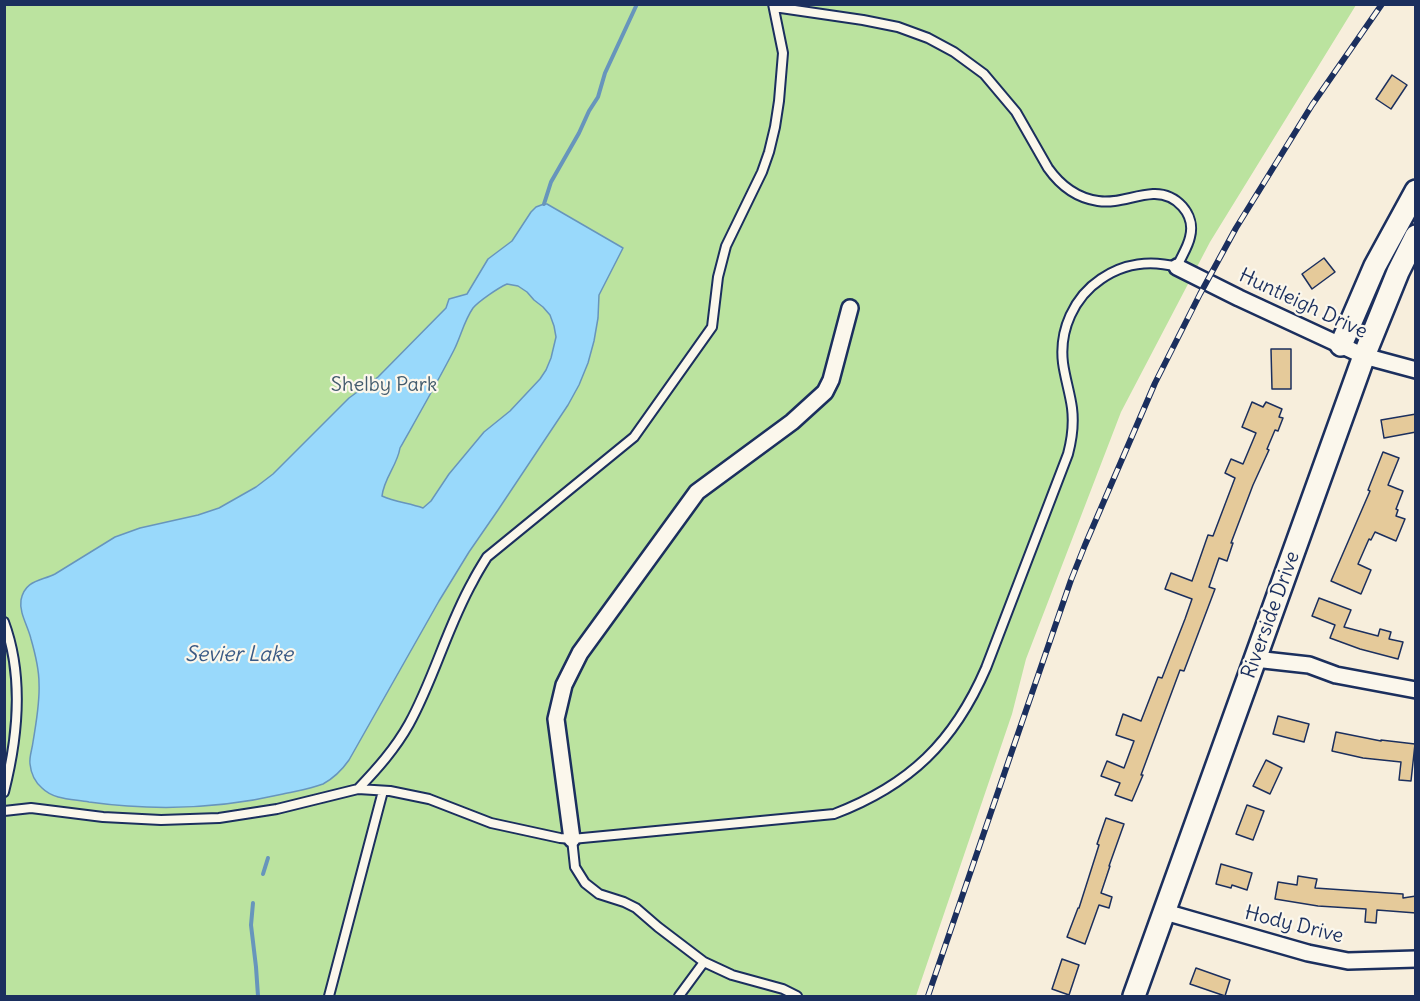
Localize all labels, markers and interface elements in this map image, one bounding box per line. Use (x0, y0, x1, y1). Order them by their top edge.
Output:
street label: Huntleigh Drive (1235, 264, 1371, 344)
park label: Shelby Park (331, 373, 437, 397)
street label: Riverside Drive (1237, 548, 1305, 682)
water label: Sevier Lake (185, 642, 293, 668)
street label: Hody Drive (1242, 901, 1346, 949)

